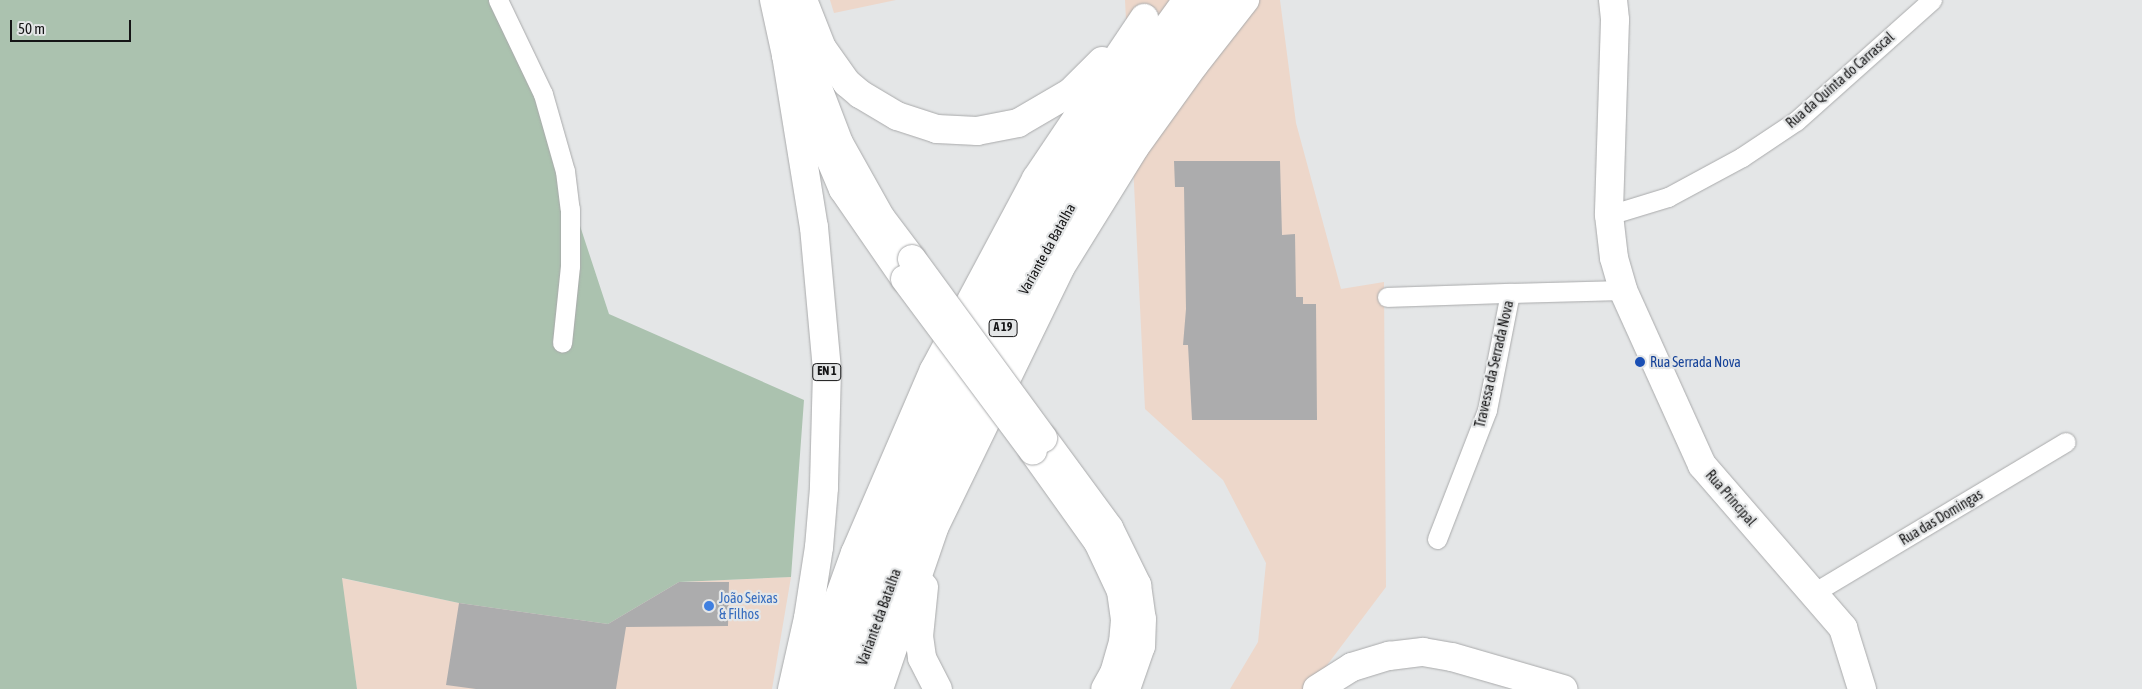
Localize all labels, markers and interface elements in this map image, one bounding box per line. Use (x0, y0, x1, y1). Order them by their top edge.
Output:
scale bar (12, 10, 134, 42)
text: 50 m (18, 20, 45, 37)
street label: Rua da Quinta do Carrascal (1783, 29, 1897, 131)
street label: Variante da Batalha (1015, 201, 1079, 297)
street label: Travessa da Serrada Nova (1471, 299, 1517, 429)
road number: A 19 (988, 318, 1018, 338)
place label: Rua Serrada Nova (1650, 354, 1741, 370)
marker: Rua Serrada Nova (1634, 356, 1646, 368)
road number: EN 1 (812, 362, 842, 382)
street label: Rua Principal (1702, 467, 1760, 529)
street label: Rua das Domingas (1896, 486, 1986, 548)
street label: Variante da Batalha (854, 566, 904, 668)
place label: João Seixas & Filhos (719, 590, 778, 622)
marker: João Seixas & Filhos (703, 600, 715, 612)

